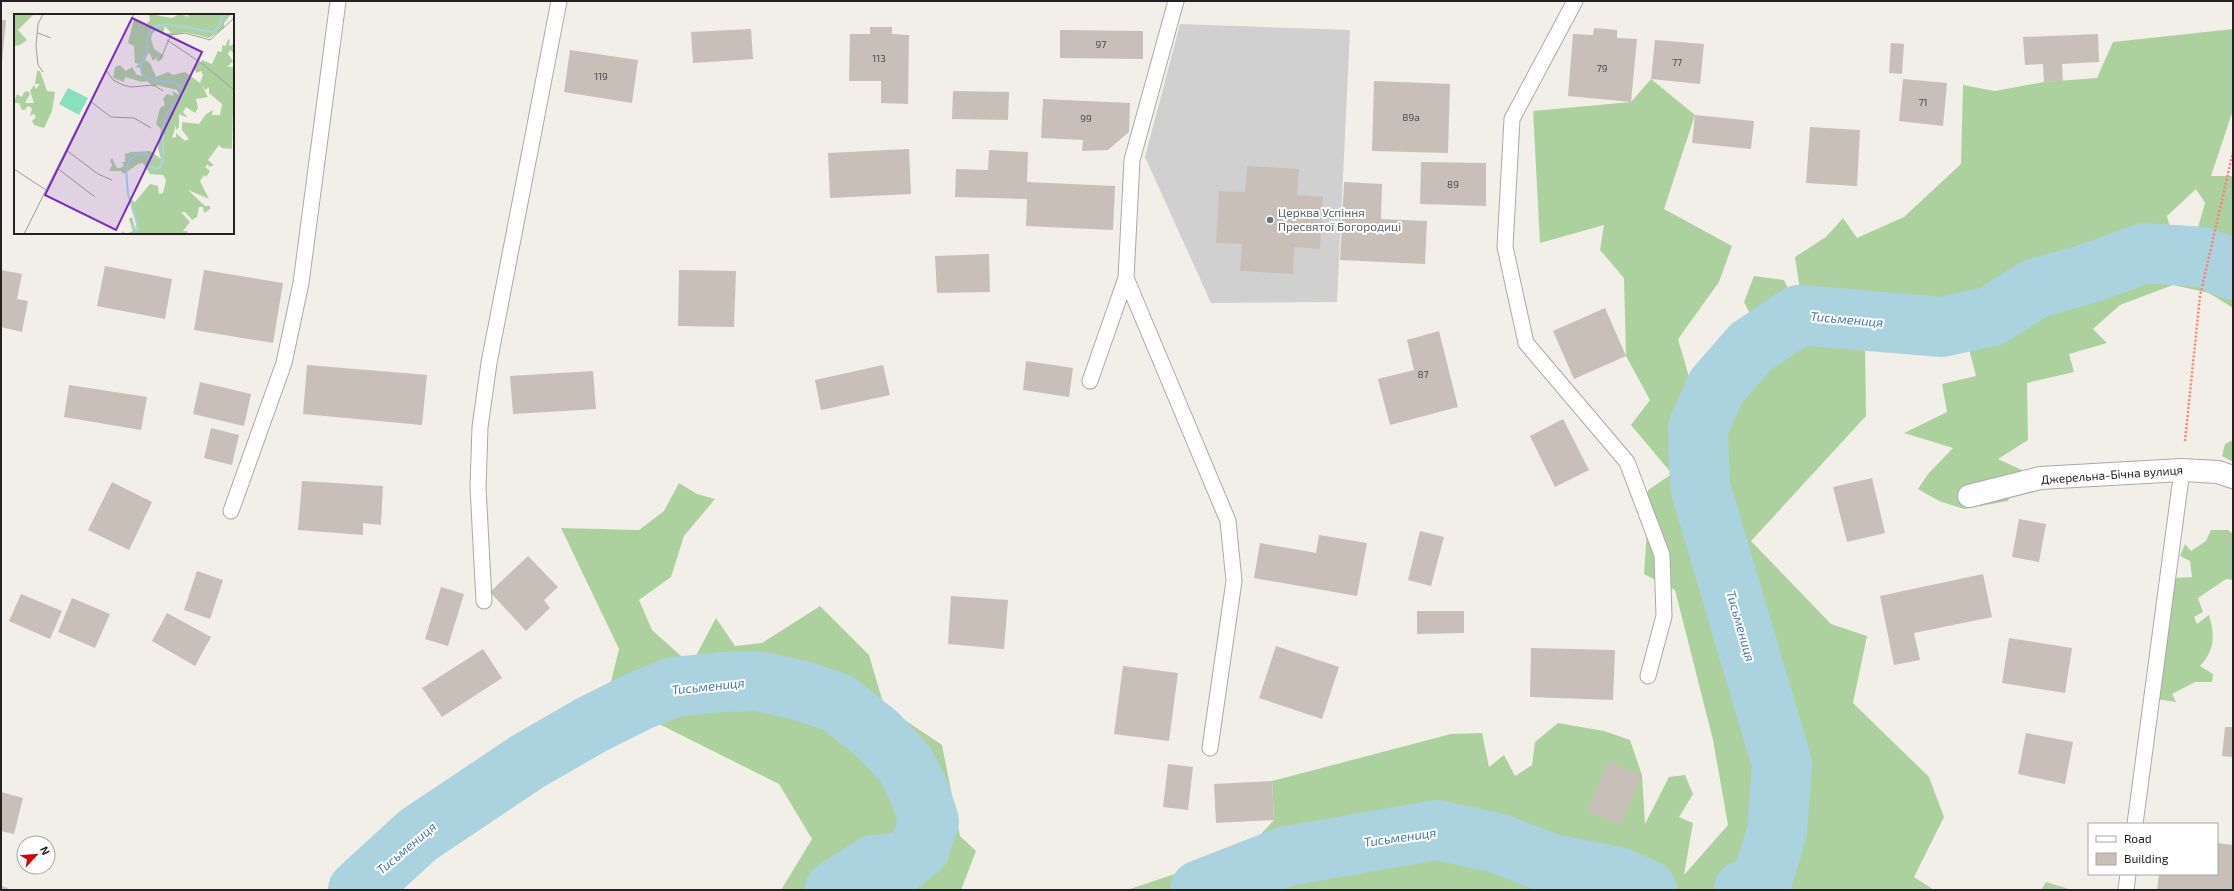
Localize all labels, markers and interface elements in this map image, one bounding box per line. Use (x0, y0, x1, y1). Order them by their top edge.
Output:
inset map (14, 14, 234, 234)
house number: 97 (1096, 38, 1106, 50)
house number: 113 (872, 52, 886, 64)
house number: 77 (1672, 56, 1682, 68)
house number: 79 (1597, 62, 1608, 74)
house number: 119 (594, 70, 608, 82)
house number: 71 (1918, 96, 1928, 108)
house number: 89а (1402, 111, 1420, 123)
house number: 99 (1080, 112, 1092, 124)
house number: 89 (1447, 178, 1459, 190)
place label: Церква Успіння Пресвятої Богородиці (1278, 205, 1401, 233)
marker: Церква Успіння Пресвятої Богородиці (1265, 215, 1275, 225)
water label: Тисьмениця (1810, 308, 1884, 330)
house number: 87 (1417, 368, 1429, 380)
street label: Джерельна-Бічна вулиця (2040, 462, 2184, 487)
water label: Тисьмениця (1723, 589, 1759, 663)
water label: Тисьмениця (671, 674, 745, 698)
water label: Тисьмениця (373, 818, 439, 878)
legend (2088, 823, 2218, 875)
water label: Тисьмениця (1363, 824, 1437, 850)
text: Road (2124, 831, 2152, 845)
north arrow (16, 835, 56, 875)
text: N (38, 844, 53, 857)
text: Building (2124, 851, 2169, 865)

